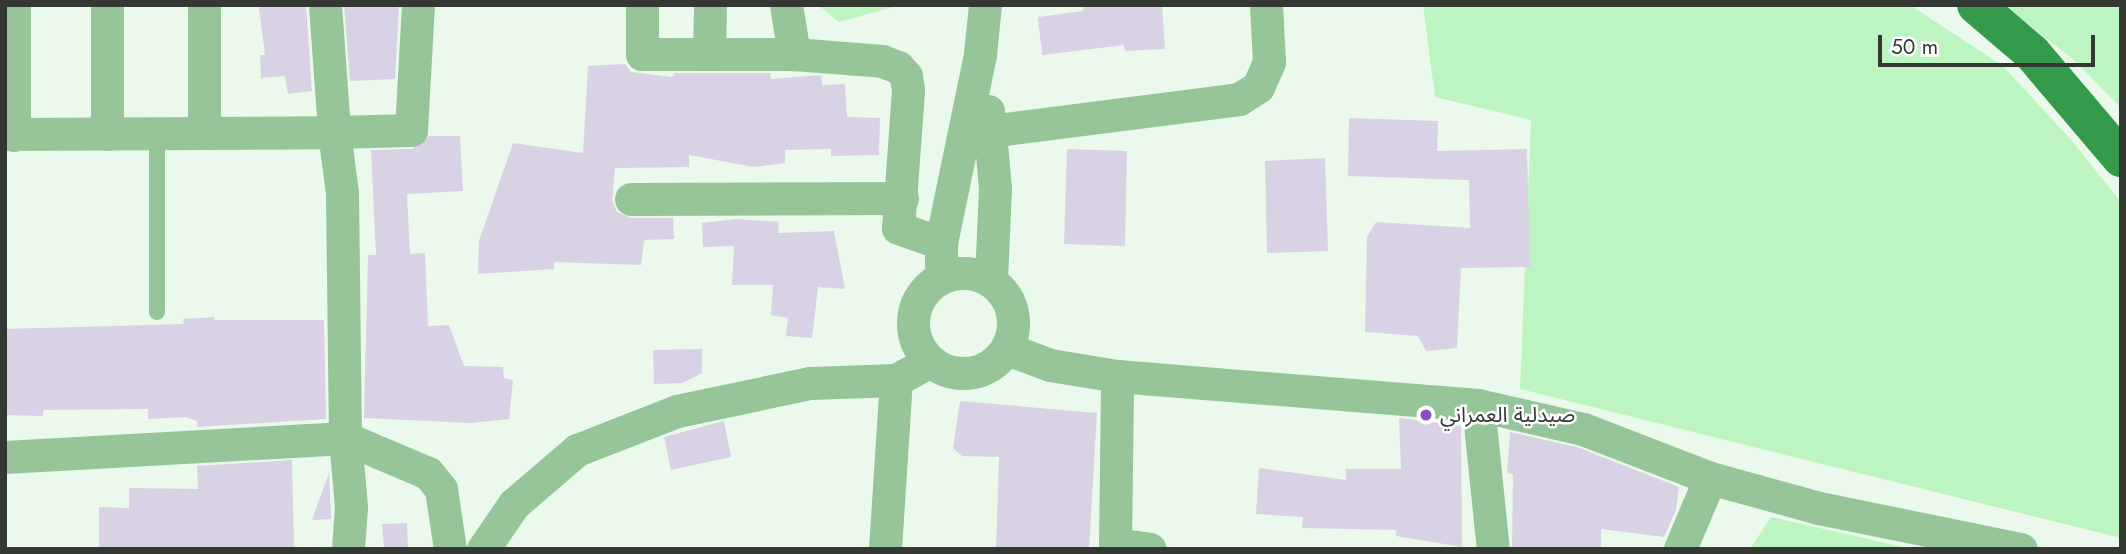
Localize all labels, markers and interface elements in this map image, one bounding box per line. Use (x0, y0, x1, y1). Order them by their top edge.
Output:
scale bar (1881, 21, 2098, 65)
text: 50 m (1891, 32, 1938, 62)
place label: صيدلية العمراني (1440, 402, 1575, 428)
marker: صيدلية العمراني (1418, 407, 1434, 423)

